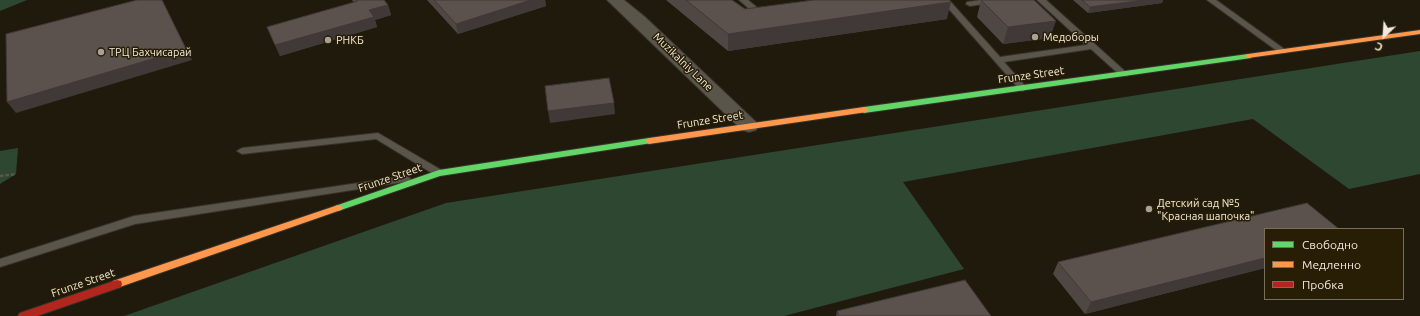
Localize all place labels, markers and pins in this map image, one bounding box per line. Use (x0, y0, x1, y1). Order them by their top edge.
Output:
place label: Медоборы (1043, 30, 1099, 44)
marker: Медоборы (1030, 32, 1040, 42)
place label: РНКБ (336, 33, 364, 47)
marker: РНКБ (323, 35, 333, 45)
place label: ТРЦ Бахчисарай (109, 45, 192, 59)
marker: ТРЦ Бахчисарай (96, 47, 106, 57)
place label: Детский сад №5 "Красная шапочка" (1157, 196, 1254, 222)
marker: Детский сад №5 "Красная шапочка" (1144, 204, 1154, 214)

